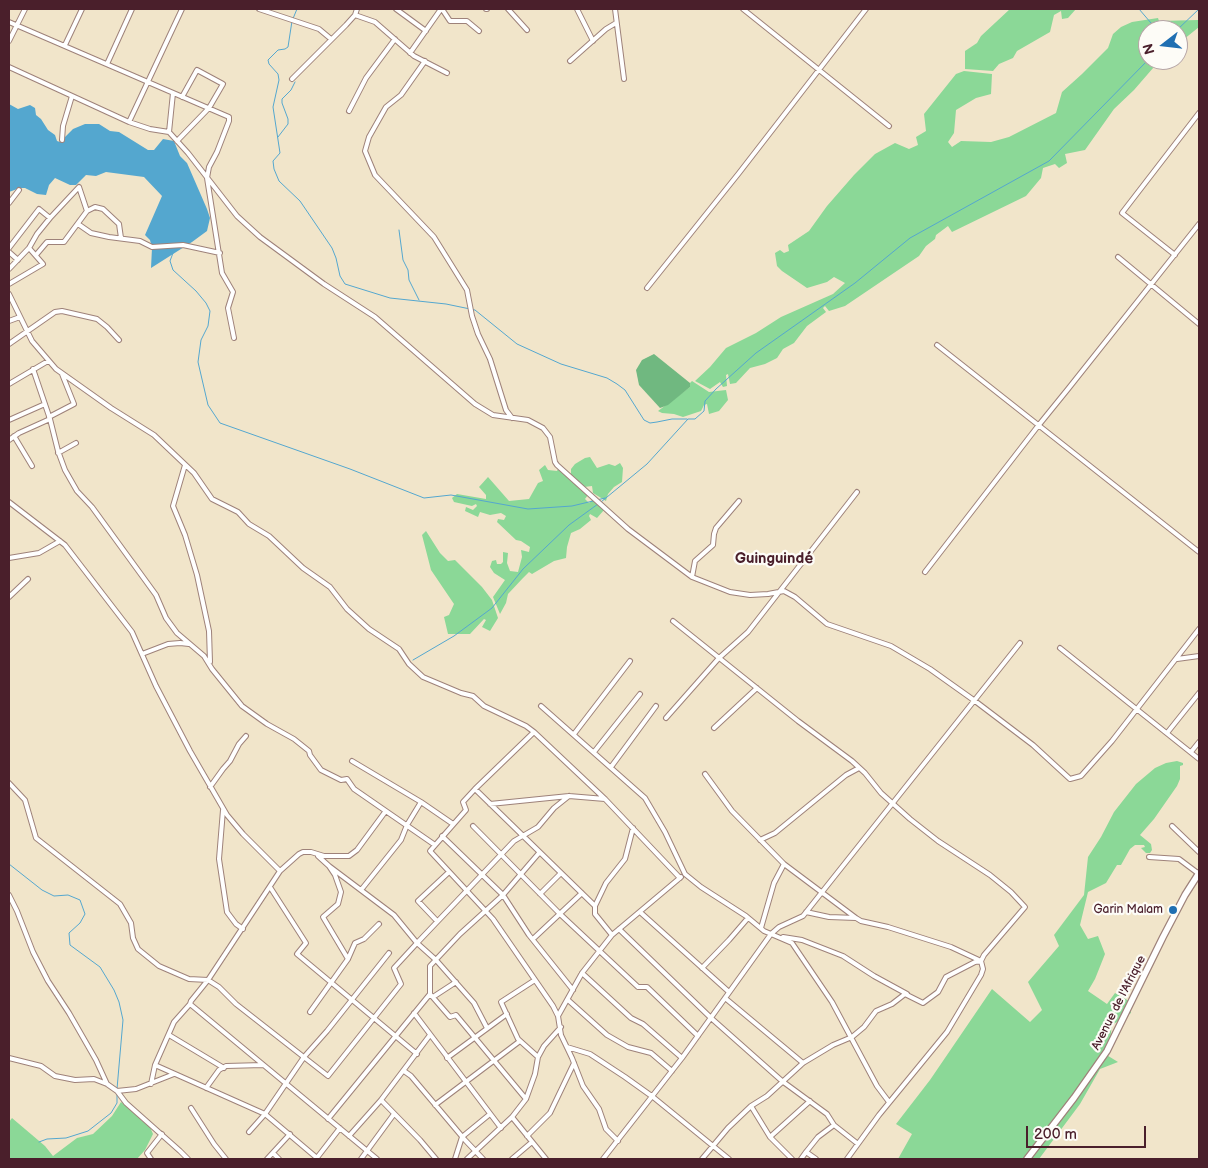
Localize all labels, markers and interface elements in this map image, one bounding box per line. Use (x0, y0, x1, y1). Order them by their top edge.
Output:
north arrow (1138, 20, 1188, 70)
text: N (1139, 42, 1159, 56)
district label: Guinguindé (735, 550, 813, 568)
place label: Garin Malam (1094, 903, 1163, 917)
marker: Garin Malam (1167, 904, 1179, 916)
street label: Avenue de l'Afrique (1089, 953, 1149, 1053)
scale bar (1028, 1116, 1148, 1148)
text: 200 m (1034, 1125, 1077, 1144)

